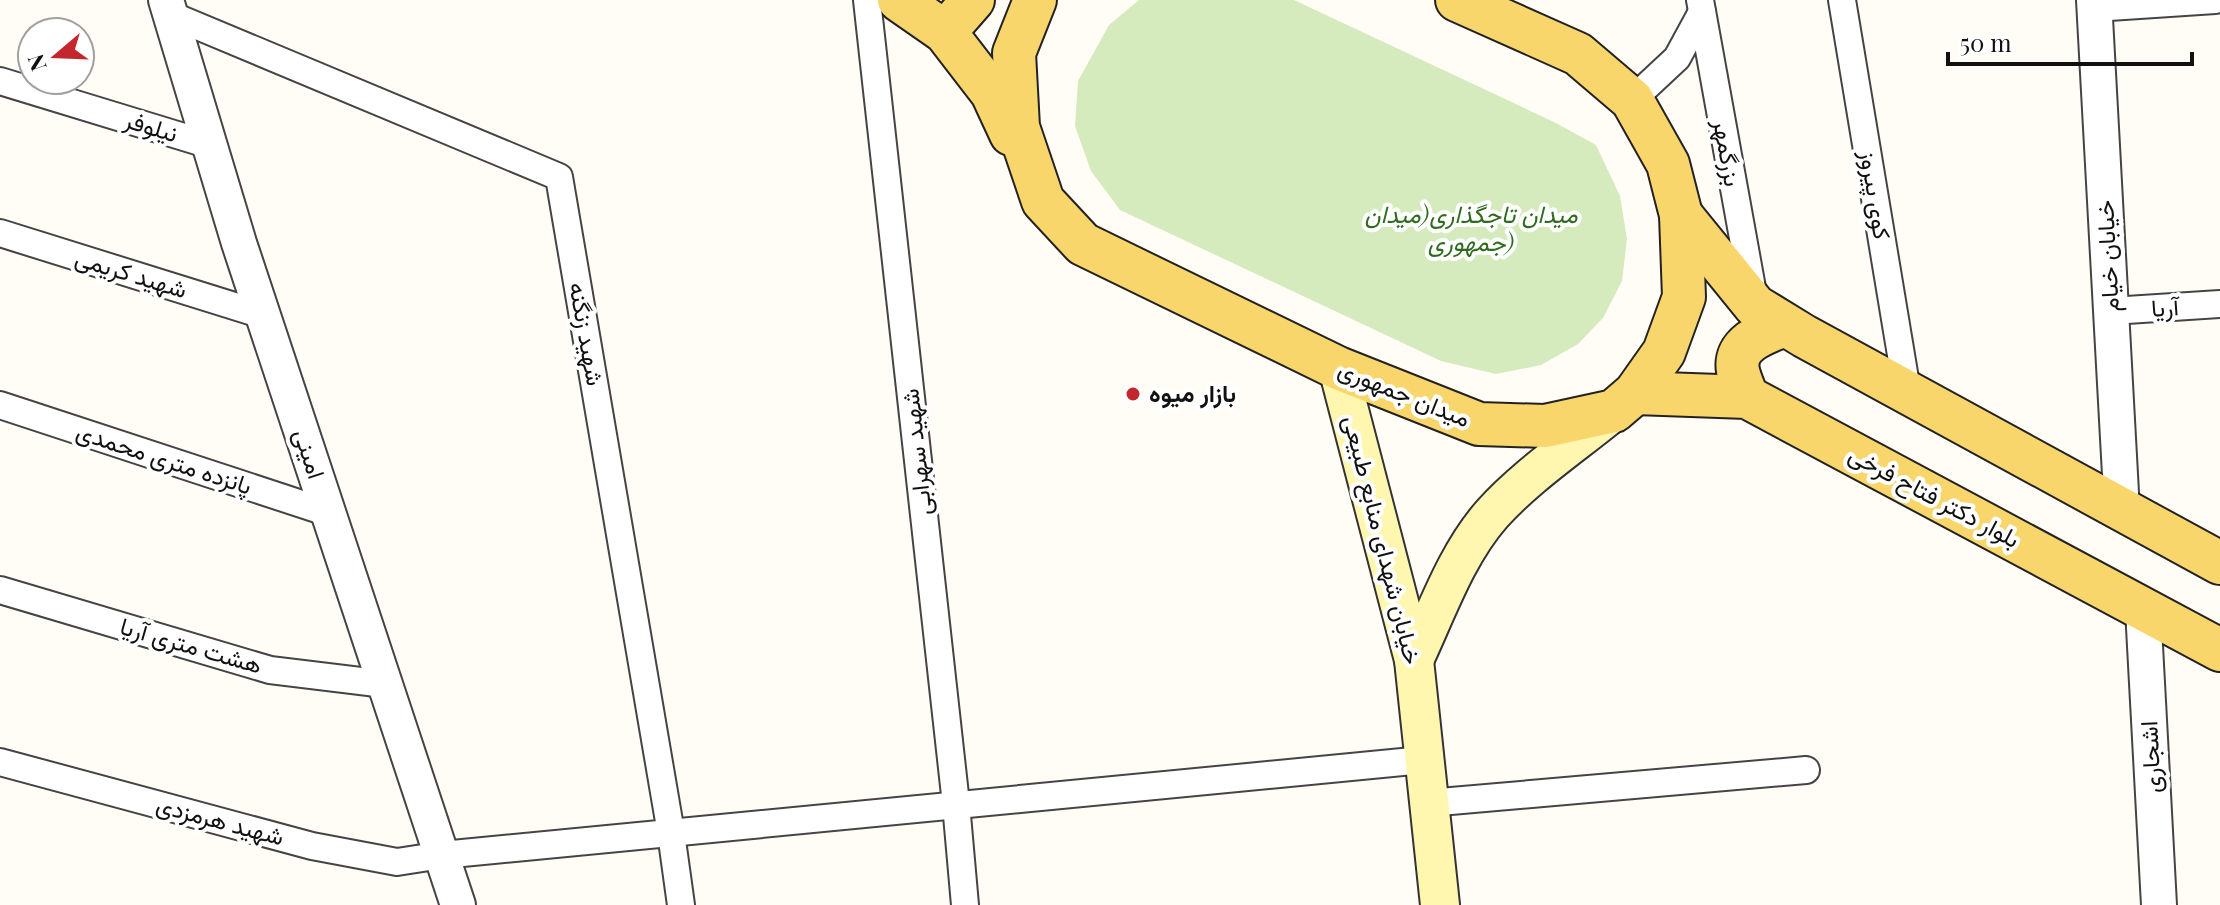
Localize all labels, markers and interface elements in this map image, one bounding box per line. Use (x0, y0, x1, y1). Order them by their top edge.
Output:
north arrow (16, 16, 96, 96)
scale bar (1948, 16, 2192, 66)
text: 50 m (1960, 26, 2012, 58)
text: N (19, 50, 53, 75)
street label: نیلوفر (120, 102, 182, 149)
street label: بزرگمهر (1706, 116, 1751, 189)
street label: کوی پیروز (1852, 147, 1900, 242)
park label: میدان تاجگذاری(میدان جمهوری) (1365, 197, 1578, 258)
street label: خیابان خیام (2087, 199, 2127, 313)
street label: شهید کریمی (71, 240, 191, 305)
street label: شهید زنگنه (562, 279, 613, 388)
street label: آریا (2150, 289, 2182, 324)
street label: میدان جمهوری (1334, 351, 1475, 434)
place label: بازار میوه (1149, 376, 1236, 409)
marker: بازار میوه (1124, 385, 1142, 403)
street label: شهید سهرابی (892, 387, 939, 517)
street label: خیابان شهدای منابع طبیعی (1335, 412, 1430, 668)
street label: پانزده متری محمدی (72, 414, 257, 502)
street label: امینی (288, 424, 334, 482)
street label: بلوار دکتر فتاح فرخی (1843, 437, 2026, 556)
street label: هشت متری آریا (117, 609, 266, 681)
street label: اشجاری (2131, 720, 2168, 794)
street label: شهید هرمزدی (153, 787, 288, 852)

